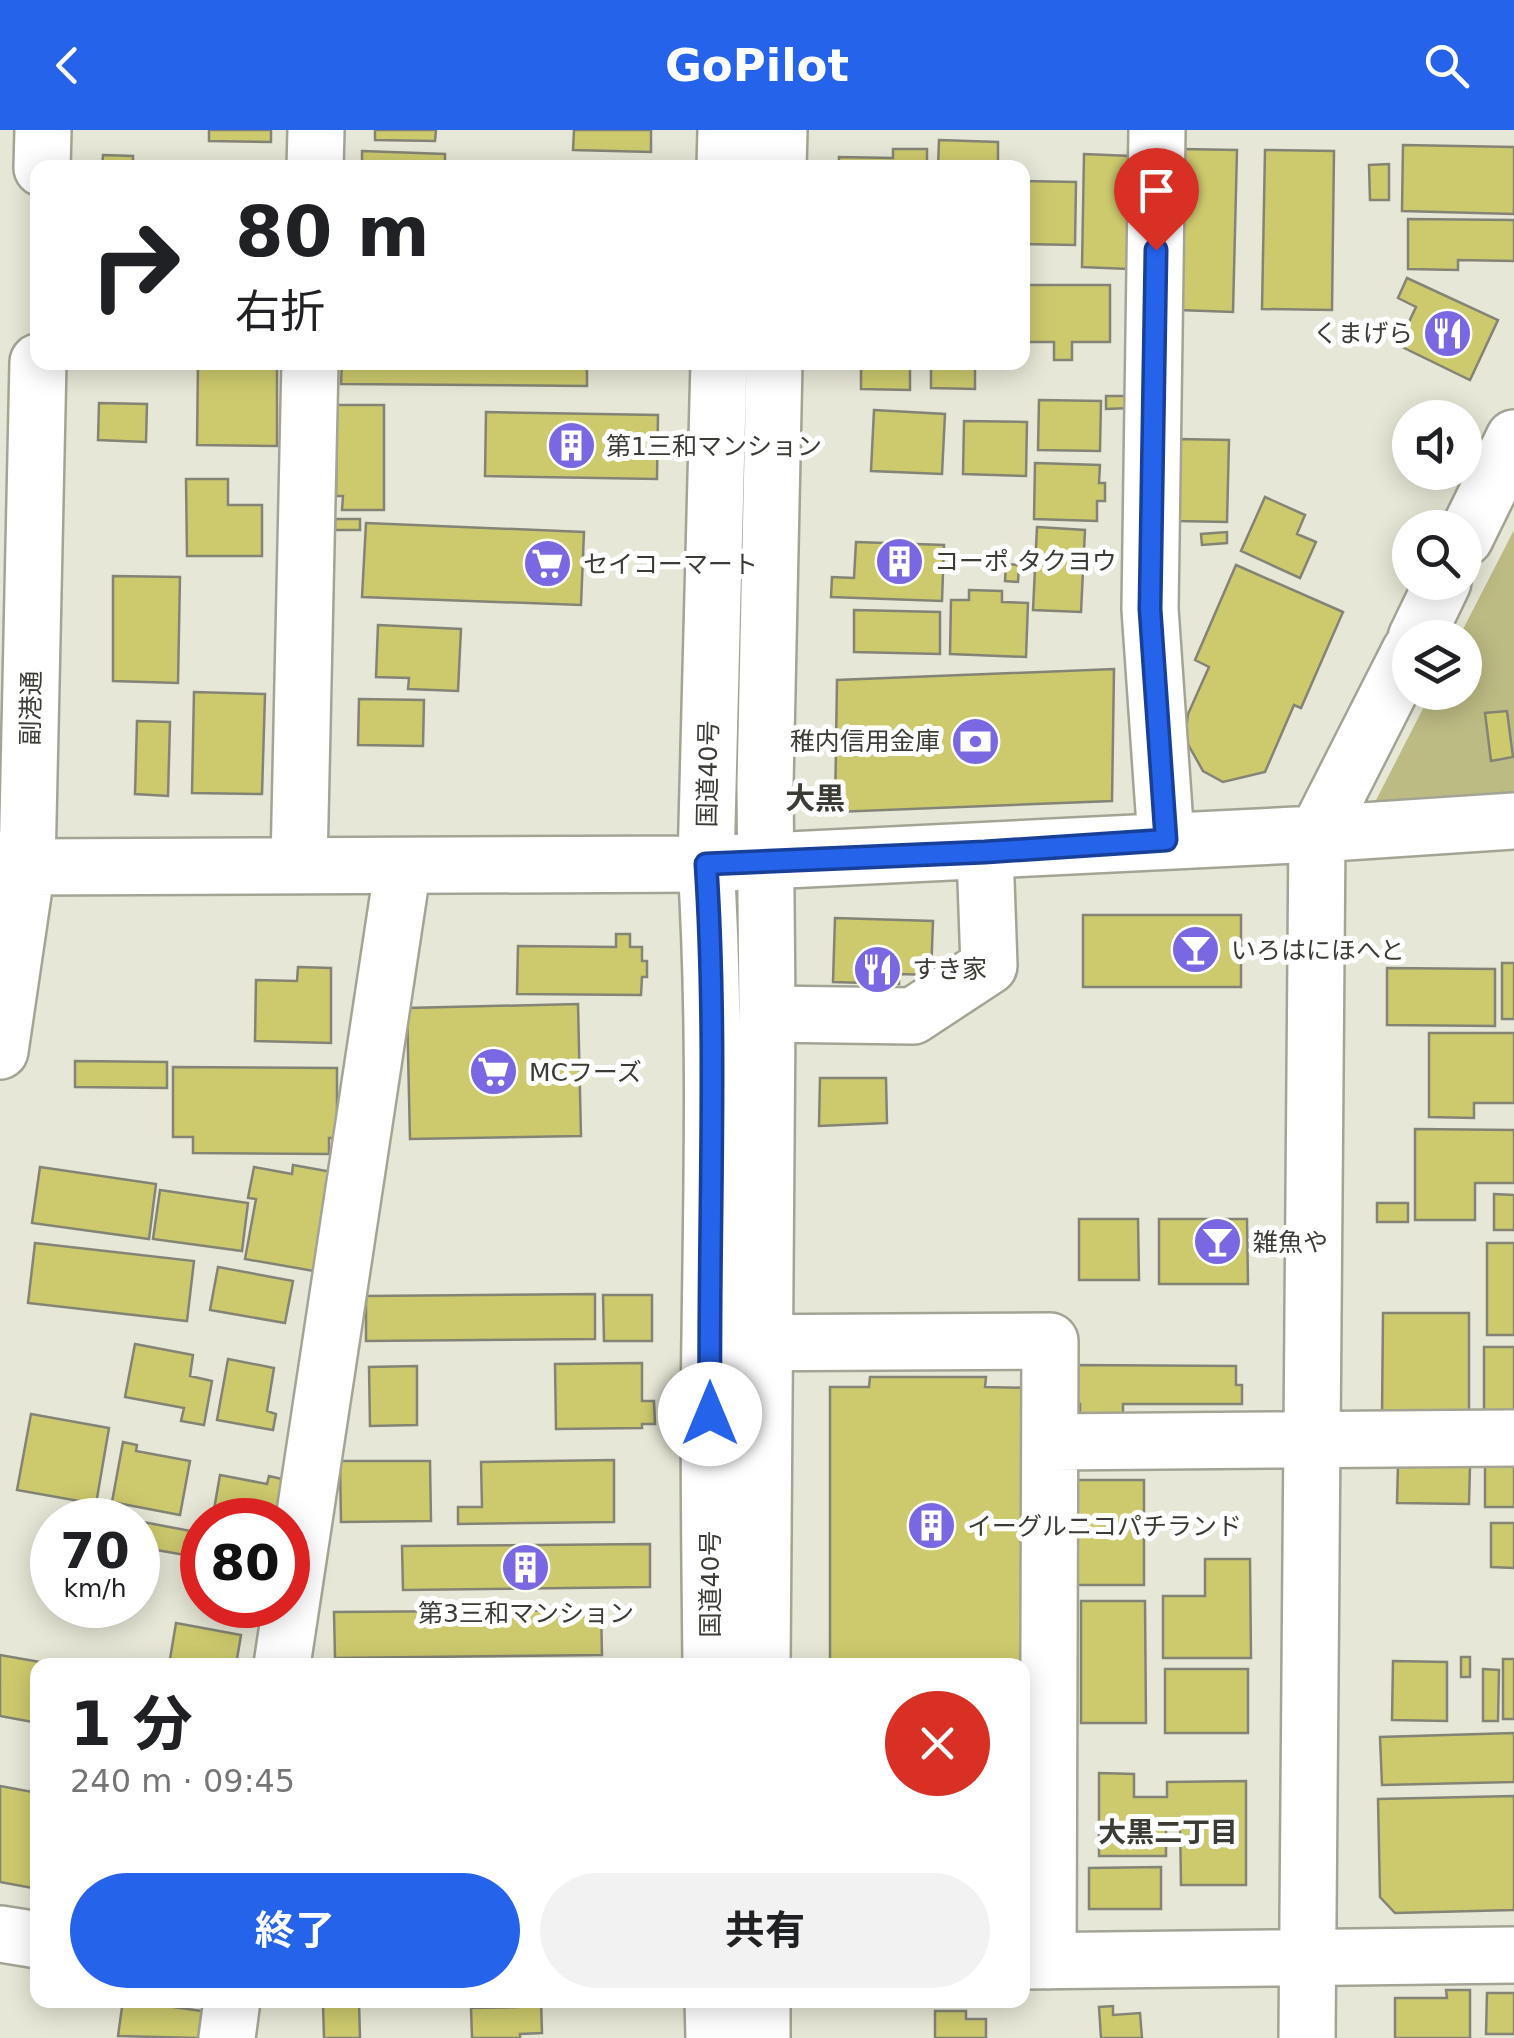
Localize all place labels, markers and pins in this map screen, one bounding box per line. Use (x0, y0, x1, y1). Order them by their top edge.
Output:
pin (1114, 148, 1199, 251)
restaurant icon: くまげら (1422, 307, 1474, 359)
place label: くまげら (1313, 319, 1413, 348)
building icon: 第1三和マンション (545, 420, 597, 472)
place label: 第1三和マンション (606, 432, 822, 461)
building icon: コーポ タクヨウ (873, 535, 925, 587)
supermarket icon: セイコーマート (522, 538, 574, 590)
place label: コーポ タクヨウ (934, 547, 1117, 576)
place label: セイコーマート (583, 550, 758, 579)
bank icon: 稚内信用金庫 (949, 715, 1001, 767)
place label: 稚内信用金庫 (790, 727, 940, 756)
bar icon: いろはにほへと (1170, 924, 1222, 976)
place label: いろはにほへと (1231, 936, 1405, 965)
restaurant icon: すき家 (851, 943, 903, 995)
place label: すき家 (912, 955, 987, 984)
supermarket icon: MCフーズ (468, 1046, 520, 1098)
place label: MCフーズ (529, 1058, 642, 1087)
bar icon: 雑魚や (1192, 1216, 1244, 1268)
place label: 雑魚や (1253, 1228, 1328, 1257)
building icon: イーグルニコパチランド (906, 1500, 958, 1552)
place label: イーグルニコパチランド (967, 1512, 1242, 1541)
building icon: 第3三和マンション (500, 1541, 552, 1593)
place label: 第3三和マンション (418, 1599, 634, 1628)

